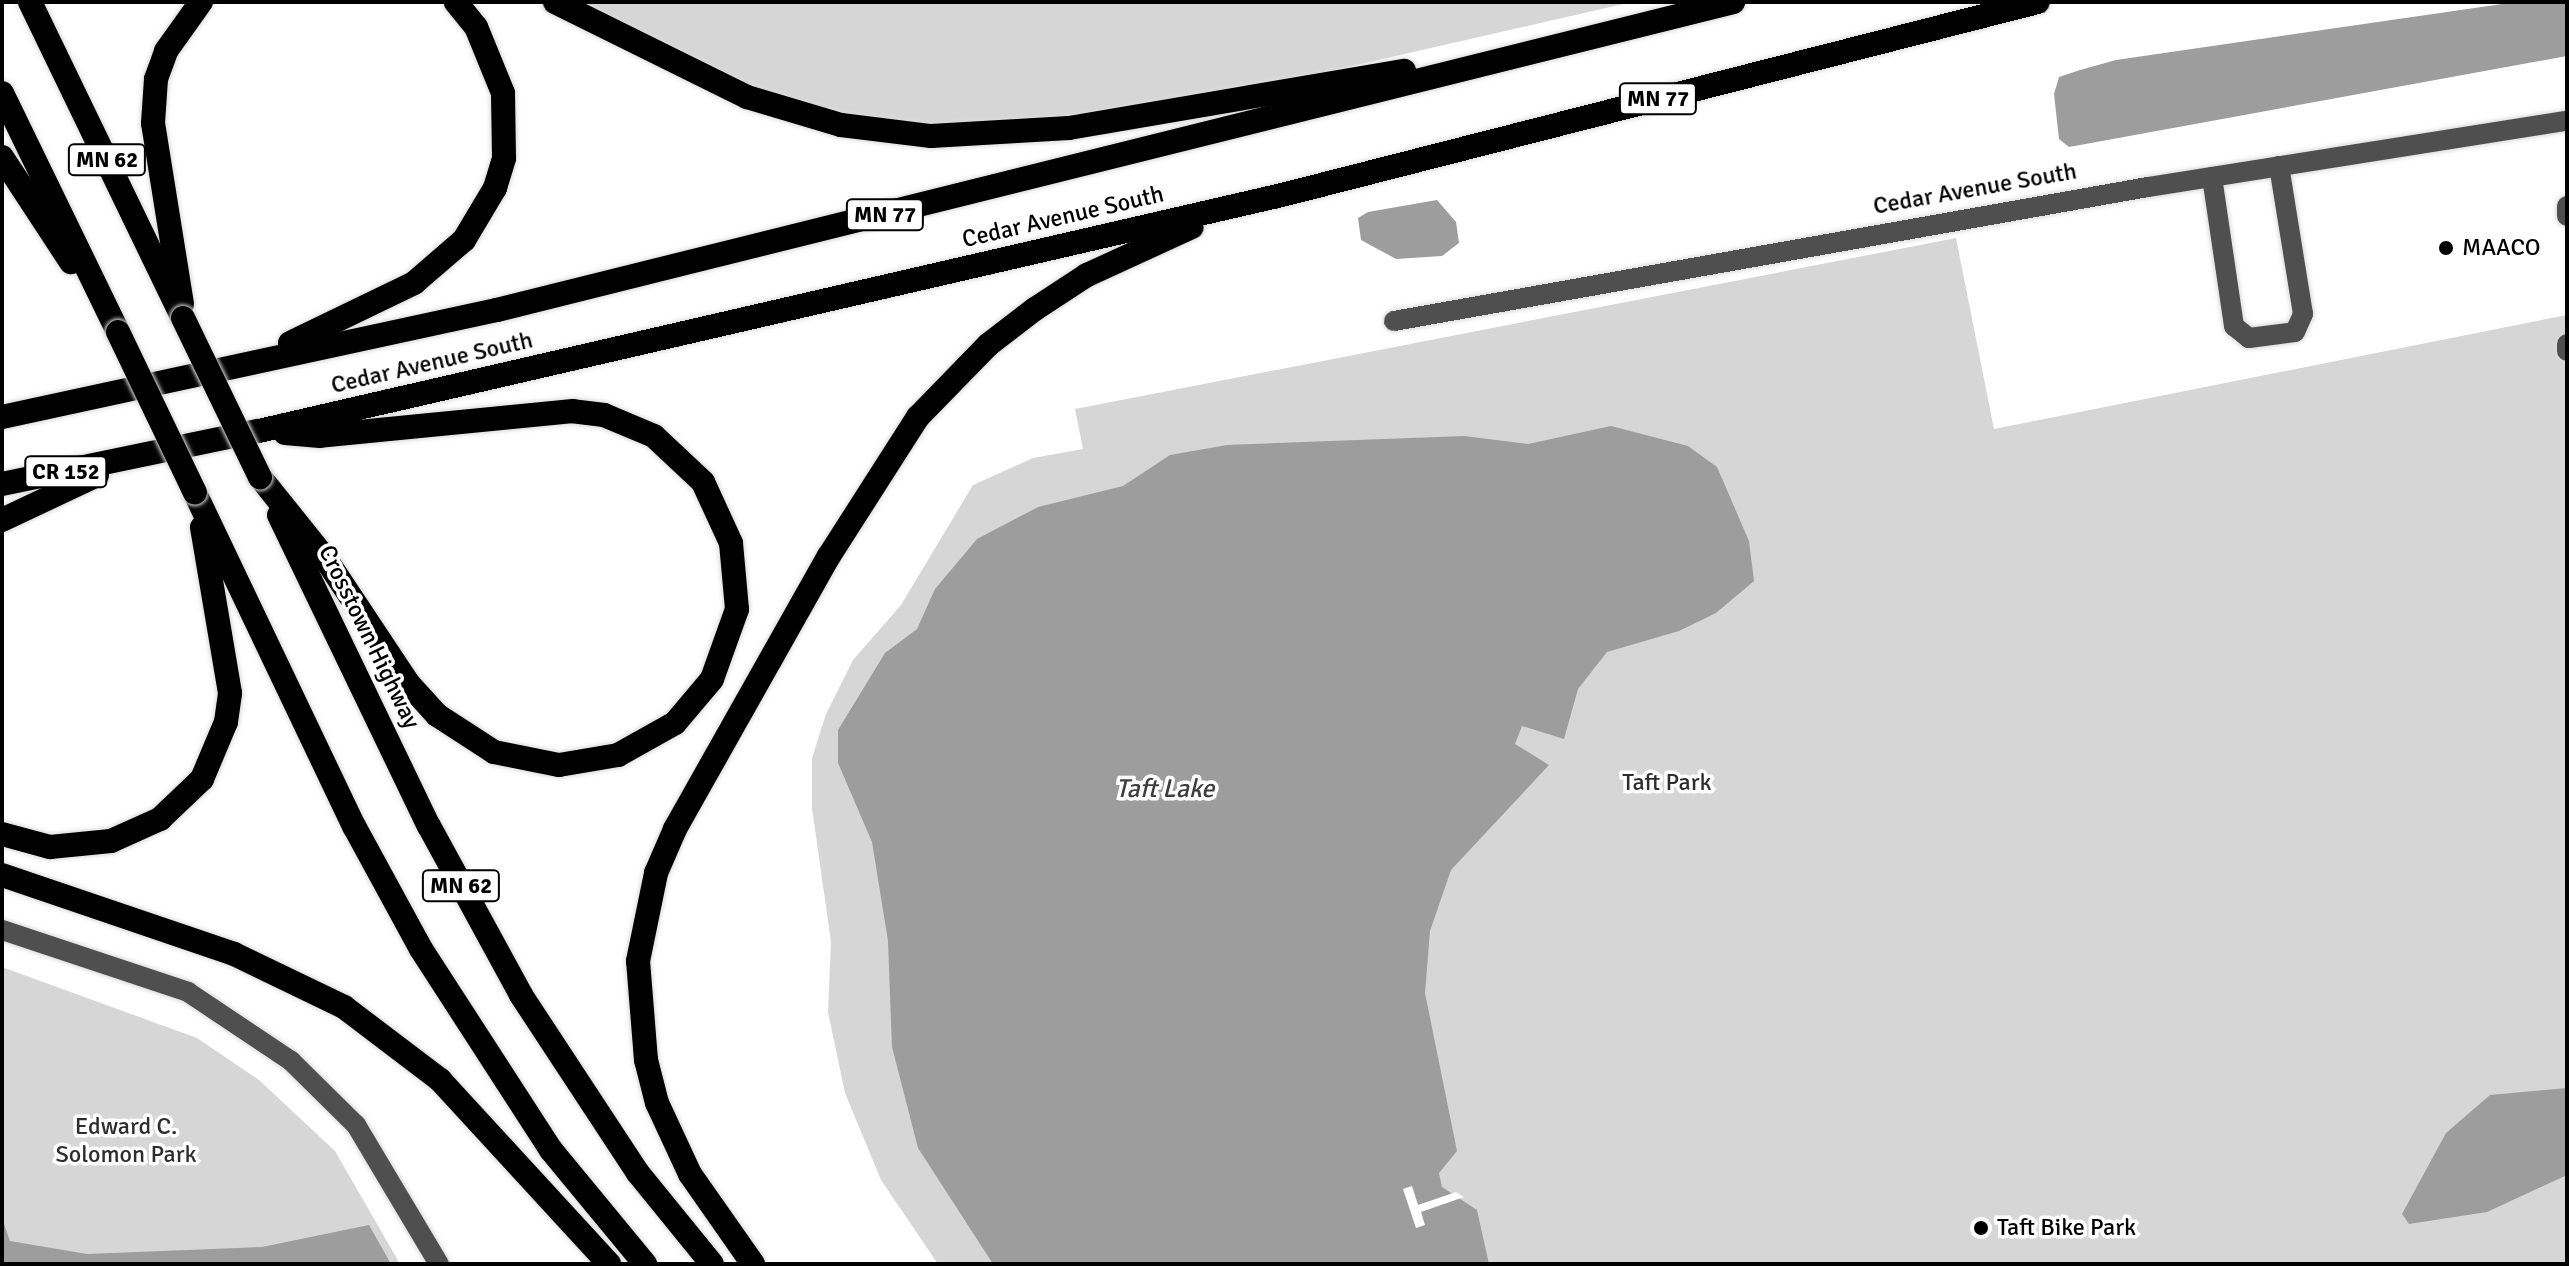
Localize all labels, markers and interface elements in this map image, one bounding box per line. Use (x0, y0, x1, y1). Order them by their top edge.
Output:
road number: MN 77 (1618, 81, 1698, 117)
road number: MN 62 (67, 142, 147, 178)
street label: Cedar Avenue South (1871, 157, 2079, 221)
street label: Cedar Avenue South (959, 180, 1167, 254)
road number: MN 77 (845, 197, 925, 233)
place label: MAACO (2462, 234, 2541, 262)
marker: MAACO (2437, 239, 2455, 257)
street label: Cedar Avenue South (328, 326, 536, 400)
road number: CR 152 (24, 454, 108, 490)
street label: Crosstown Highway (312, 540, 426, 734)
park label: Taft Park (1622, 769, 1712, 797)
water label: Taft Lake (1116, 774, 1214, 806)
road number: MN 62 (421, 868, 501, 904)
park label: Edward C. Solomon Park (55, 1113, 197, 1169)
place label: Taft Bike Park (1997, 1214, 2136, 1242)
marker: Taft Bike Park (1972, 1219, 1990, 1237)

